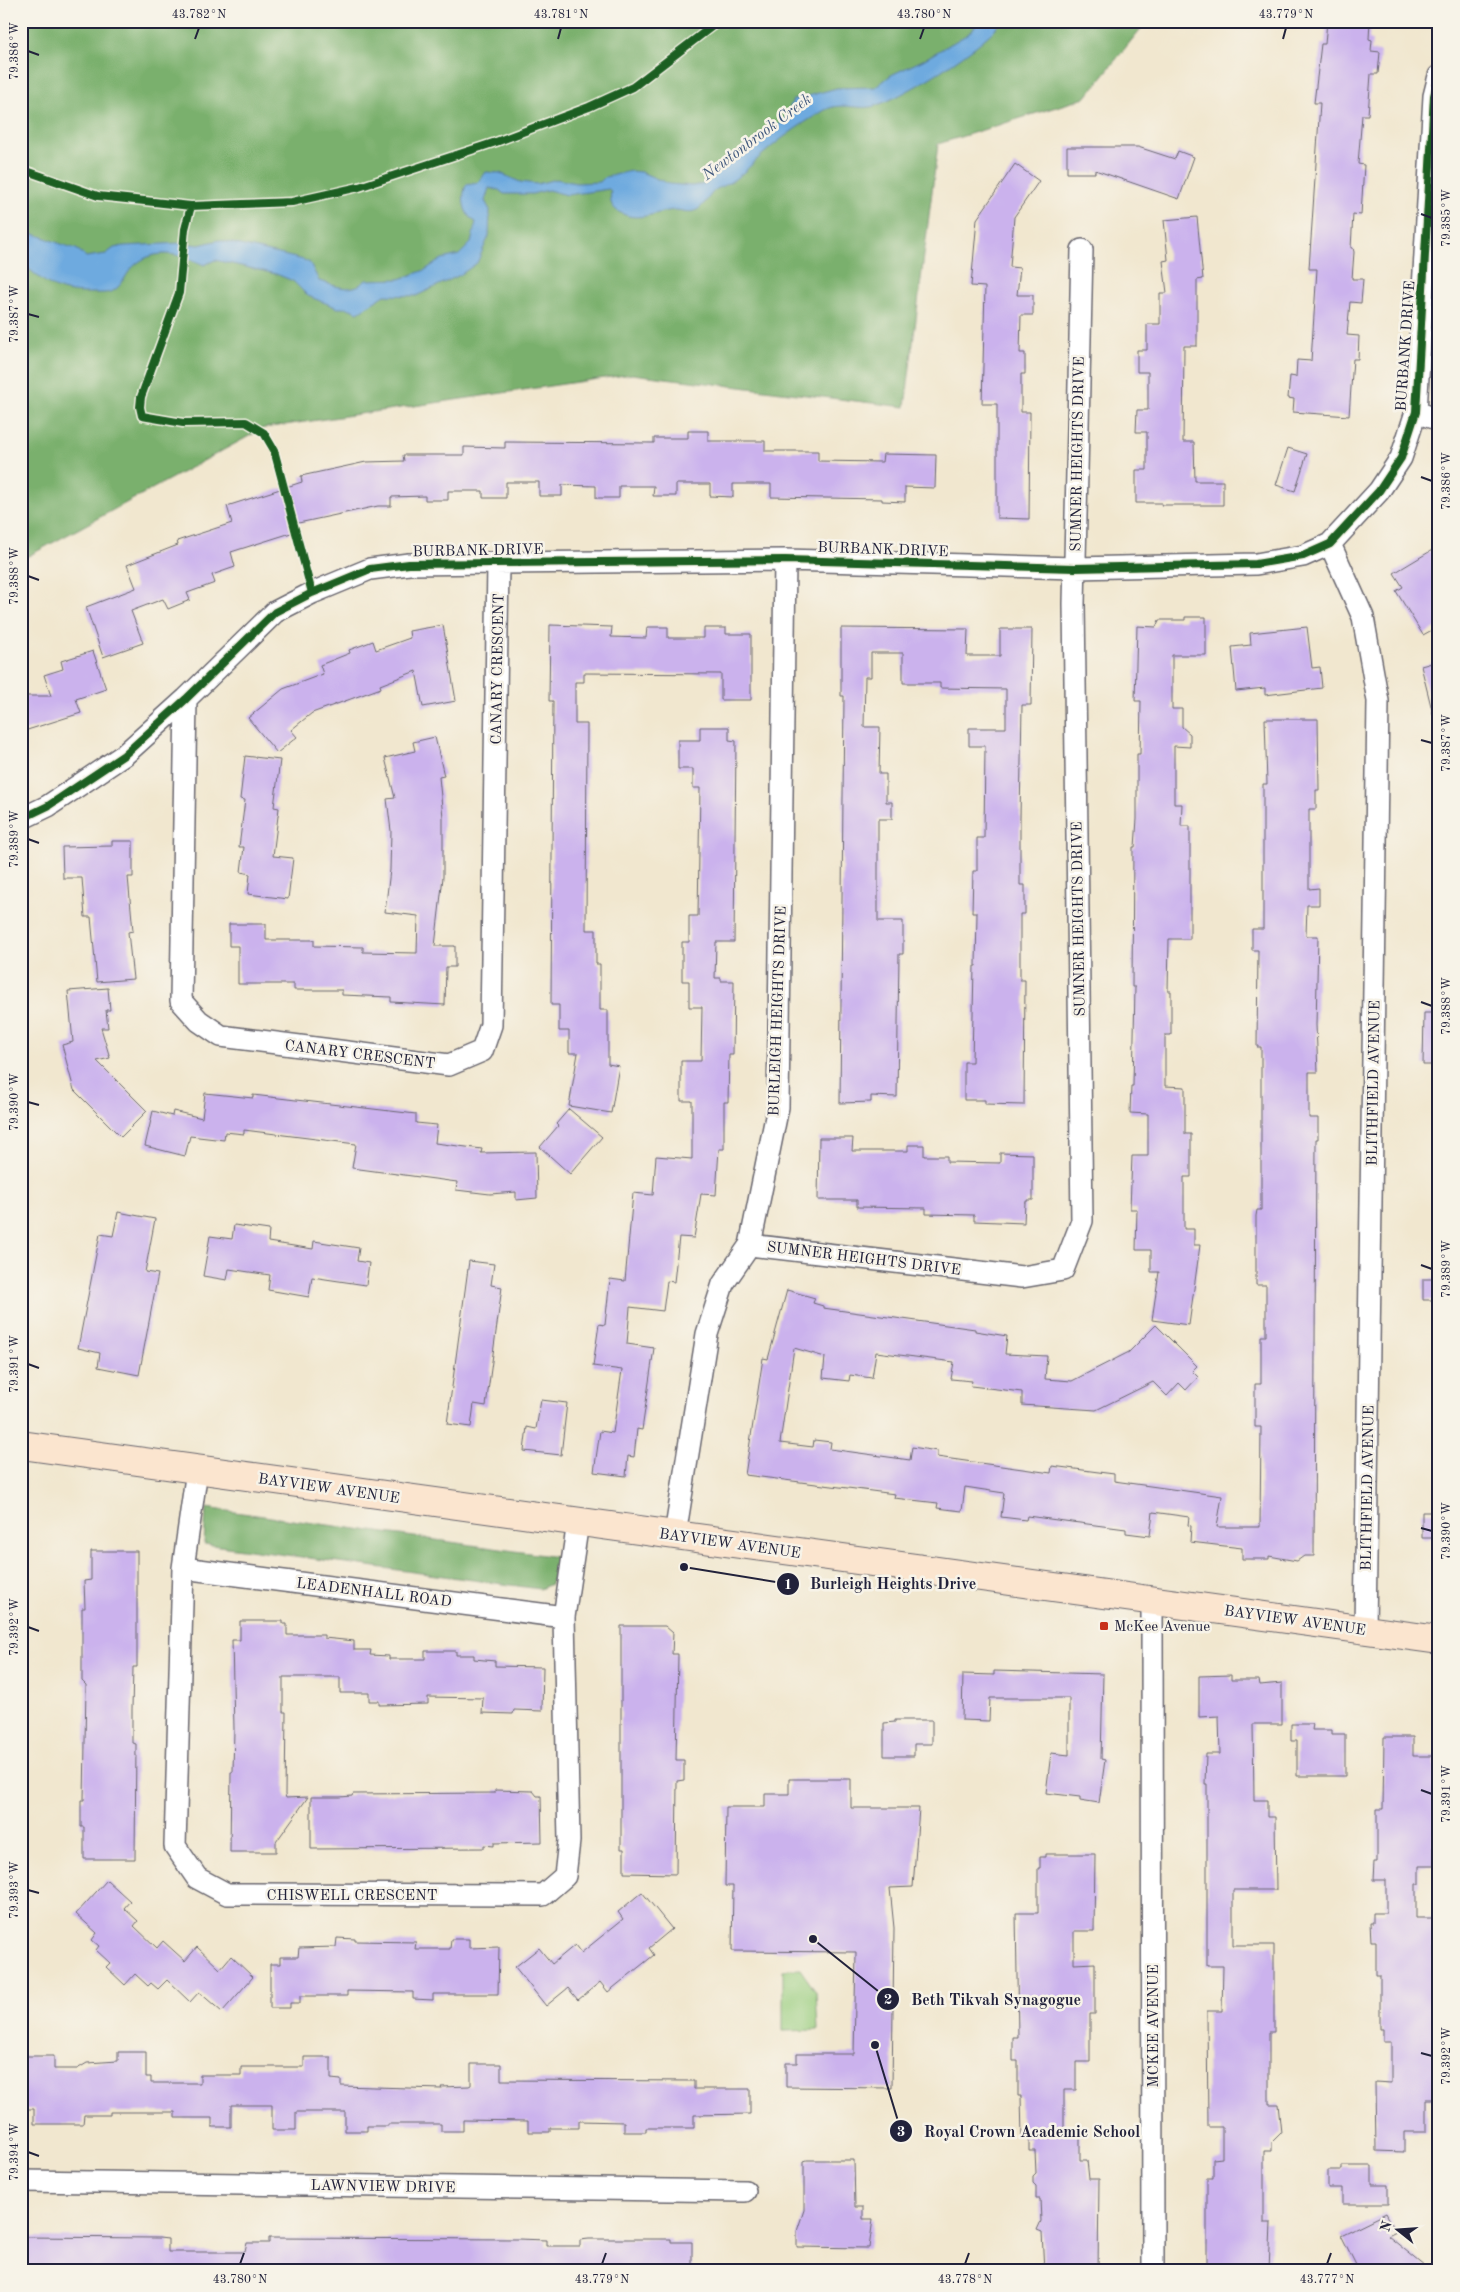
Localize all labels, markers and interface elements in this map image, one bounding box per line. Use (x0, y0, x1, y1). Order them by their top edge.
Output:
text: 43.782°N (172, 9, 226, 21)
text: 43.781°N (534, 9, 588, 21)
text: 43.780°N (897, 9, 951, 21)
text: 43.779°N (1259, 9, 1313, 21)
text: 79.386°W (9, 22, 21, 80)
water label: Newtonbrook Creek (699, 91, 815, 184)
text: 79.385°W (1440, 189, 1453, 247)
street label: BURBANK DRIVE (1394, 280, 1419, 412)
text: 79.387°W (9, 285, 21, 343)
street label: SUMNER HEIGHTS DRIVE (1069, 356, 1088, 552)
text: 79.386°W (1441, 452, 1453, 510)
street label: BURBANK DRIVE (817, 541, 949, 560)
street label: BURBANK DRIVE (412, 543, 544, 560)
text: 79.388°W (9, 547, 21, 605)
street label: CANARY CRESCENT (490, 593, 507, 745)
text: 79.387°W (1441, 714, 1453, 772)
text: 79.389°W (9, 810, 21, 868)
street label: SUMNER HEIGHTS DRIVE (1070, 821, 1089, 1017)
street label: BURLEIGH HEIGHTS DRIVE (767, 905, 790, 1117)
text: 79.388°W (1441, 977, 1453, 1035)
street label: BLITHFIELD AVENUE (1366, 1000, 1383, 1166)
street label: CANARY CRESCENT (284, 1039, 436, 1072)
text: 79.390°W (9, 1073, 21, 1131)
street label: SUMNER HEIGHTS DRIVE (766, 1240, 962, 1279)
text: 79.389°W (1441, 1240, 1453, 1298)
text: 79.391°W (9, 1335, 21, 1393)
street label: BLITHFIELD AVENUE (1360, 1405, 1377, 1571)
street label: BAYVIEW AVENUE (257, 1472, 401, 1507)
text: 79.390°W (1441, 1502, 1453, 1560)
street label: BAYVIEW AVENUE (658, 1527, 802, 1562)
callout: Burleigh Heights Drive (775, 1568, 987, 1599)
street label: LEADENHALL ROAD (295, 1577, 452, 1610)
text: Burleigh Heights Drive (810, 1577, 976, 1593)
text: 1 (784, 1578, 792, 1593)
text: 79.392°W (9, 1598, 21, 1656)
street label: BAYVIEW AVENUE (1223, 1604, 1367, 1639)
marker: McKee Avenue (1098, 1620, 1110, 1632)
place label: McKee Avenue (1114, 1620, 1210, 1635)
text: 79.391°W (1441, 1765, 1453, 1823)
text: 79.393°W (9, 1861, 21, 1919)
street label: CHISWELL CRESCENT (267, 1889, 437, 1904)
street label: MCKEE AVENUE (1147, 1964, 1162, 2088)
callout: Beth Tikvah Synagogue (876, 1984, 1091, 2015)
text: 2 (884, 1993, 892, 2008)
text: Beth Tikvah Synagogue (911, 1993, 1081, 2009)
text: 79.392°W (1441, 2027, 1453, 2085)
callout: Royal Crown Academic School (889, 2116, 1150, 2147)
text: 79.394°W (9, 2123, 21, 2181)
text: 3 (897, 2125, 905, 2140)
text: Royal Crown Academic School (924, 2125, 1140, 2141)
street label: LAWNVIEW DRIVE (310, 2179, 456, 2196)
north arrow (1372, 2204, 1422, 2254)
text: N (1378, 2219, 1395, 2234)
text: 43.780°N (213, 2274, 267, 2286)
text: 43.779°N (575, 2274, 629, 2286)
text: 43.778°N (938, 2274, 992, 2286)
text: 43.777°N (1300, 2274, 1354, 2286)

